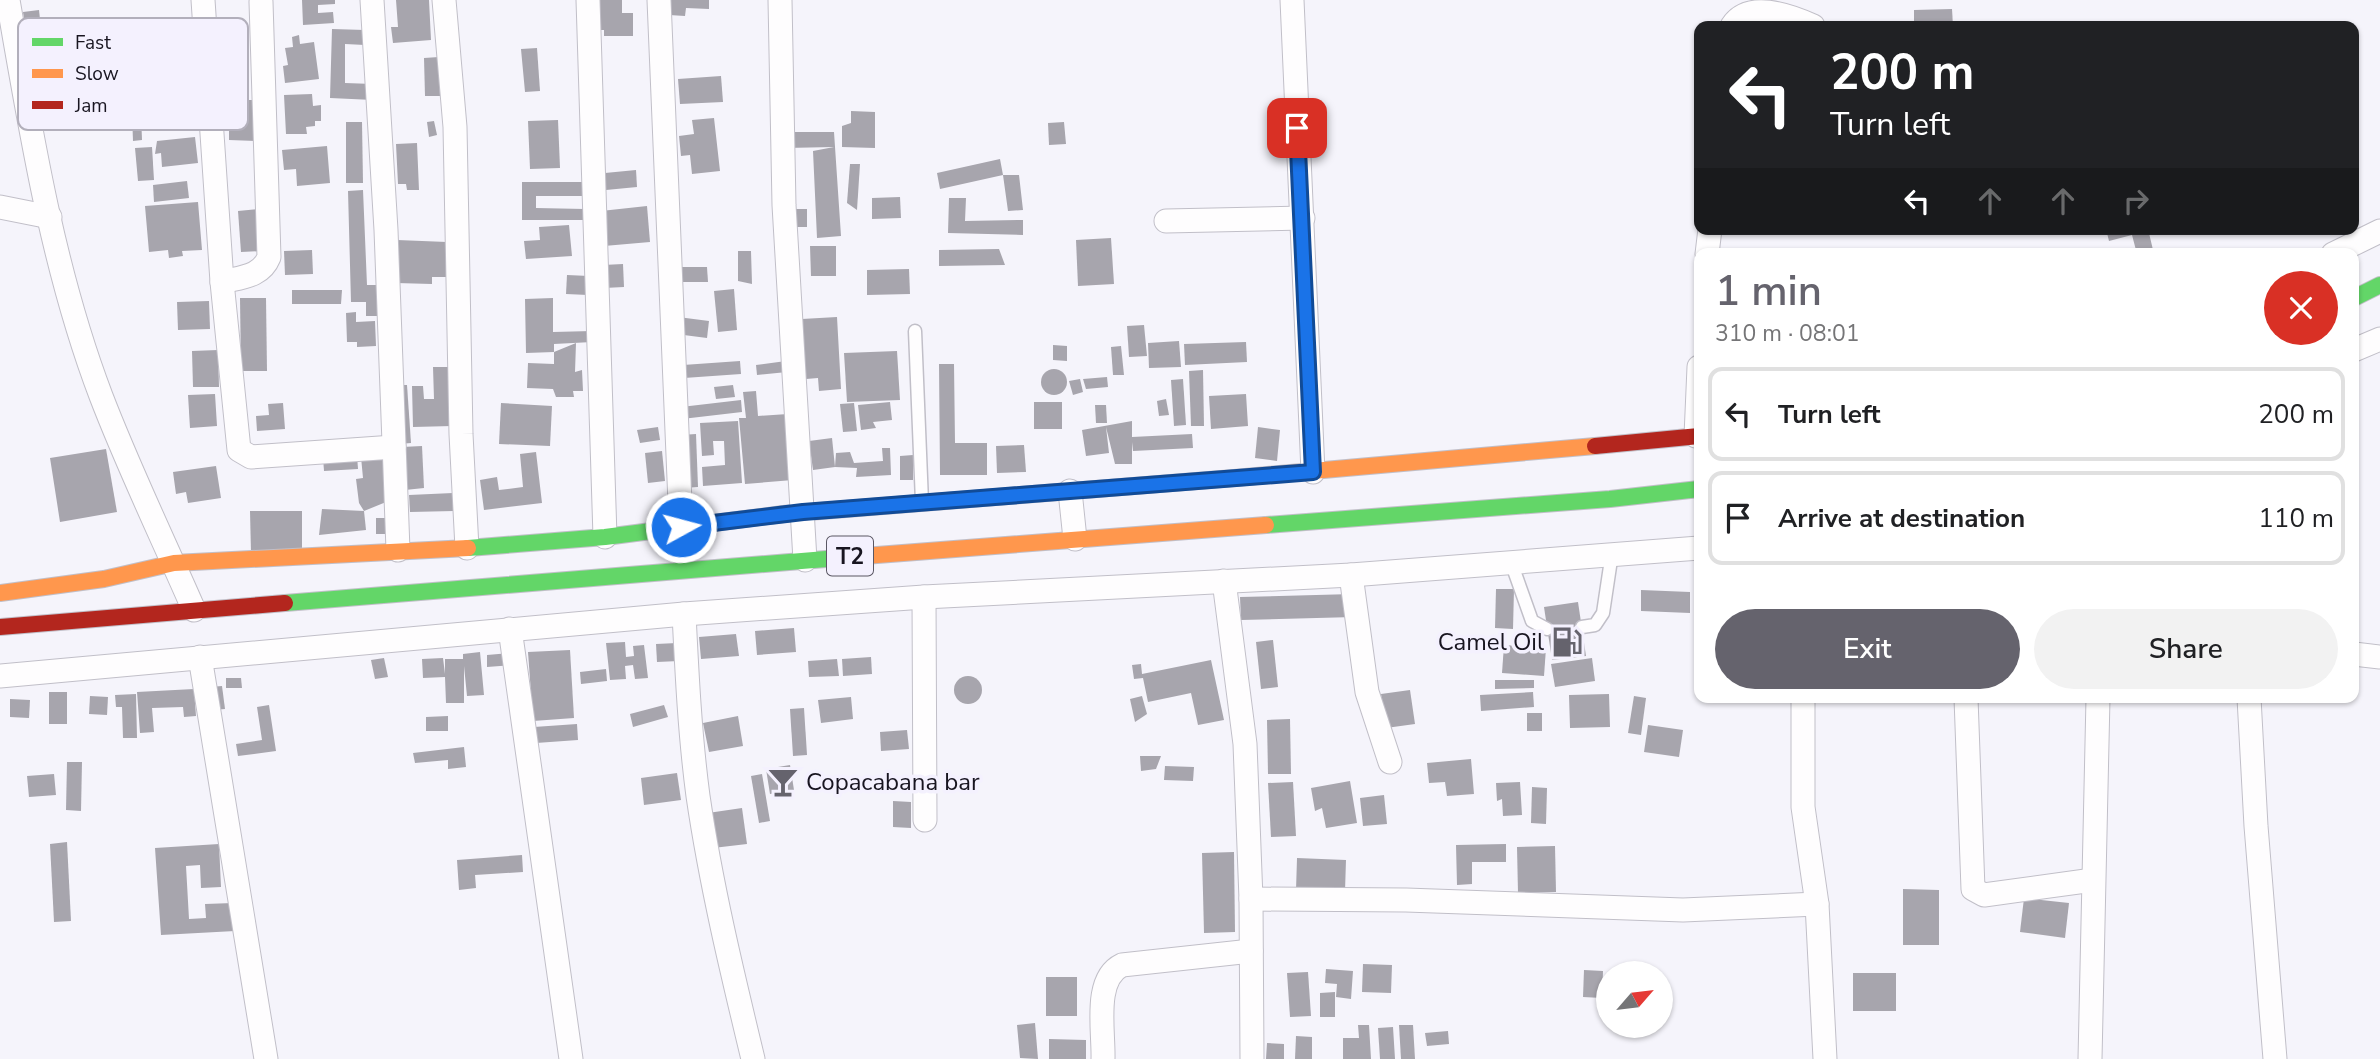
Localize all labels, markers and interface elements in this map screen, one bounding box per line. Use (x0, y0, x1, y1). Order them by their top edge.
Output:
legend (18, 18, 248, 130)
text: Fast (75, 30, 111, 56)
text: 200 m (1830, 39, 1974, 106)
icon: left (1715, 49, 1806, 140)
text: Slow (75, 61, 119, 87)
text: Jam (74, 93, 108, 119)
pin (1267, 98, 1327, 158)
text: Turn left (1830, 103, 1950, 146)
icon: arrive (1278, 109, 1316, 147)
icon: left (1898, 182, 1936, 220)
icon: ahead (1971, 182, 2009, 220)
icon: ahead (2044, 182, 2082, 220)
icon: right (2117, 182, 2155, 220)
text: 1 min (1715, 263, 1822, 320)
button: close (2264, 271, 2338, 345)
text: 310 m · 08:01 (1715, 318, 1860, 349)
icon: left (1719, 395, 1757, 433)
text: Turn left (1778, 397, 1881, 432)
text: 200 m (2258, 397, 2334, 432)
position arrow (644, 490, 718, 564)
icon: arrive (1719, 499, 1757, 537)
text: Arrive at destination (1778, 501, 2025, 536)
text: 110 m (2258, 501, 2334, 536)
road number: T2 (827, 536, 873, 576)
button: Exit (1715, 609, 2020, 689)
button: Share (2034, 609, 2338, 689)
fuel station icon: Camel Oil (1550, 625, 1584, 659)
place label: Camel Oil (1438, 626, 1544, 658)
bar icon: Copacabana bar (766, 765, 800, 799)
place label: Copacabana bar (806, 766, 980, 798)
north arrow (1596, 961, 1673, 1038)
map controls (1596, 961, 1673, 1038)

